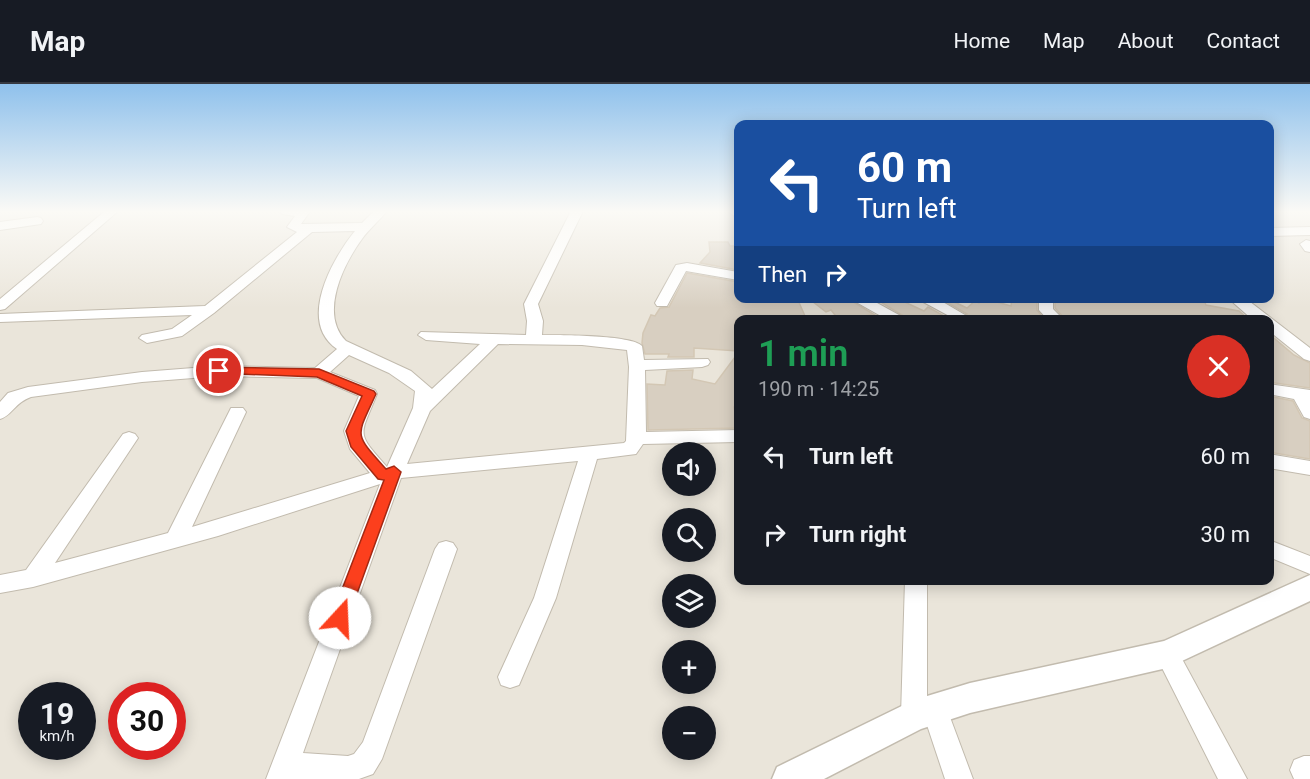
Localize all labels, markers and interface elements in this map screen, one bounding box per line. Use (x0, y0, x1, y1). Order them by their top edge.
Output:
text: Map (30, 25, 85, 58)
text: Home (954, 29, 1010, 53)
text: Map (1043, 29, 1085, 53)
text: About (1118, 29, 1174, 53)
text: Contact (1207, 29, 1280, 53)
text: 60 m (857, 143, 952, 192)
icon: left (758, 144, 836, 222)
text: Turn left (857, 193, 957, 225)
icon: right (819, 258, 852, 291)
text: Then (758, 262, 807, 287)
text: 1 min (758, 333, 848, 375)
button: close (1187, 335, 1250, 398)
pin (193, 345, 244, 396)
icon: arrive (202, 354, 235, 387)
text: 190 m · 14:25 (758, 377, 879, 401)
icon: left (758, 440, 791, 473)
map controls (662, 442, 716, 760)
button: sound (662, 442, 716, 496)
text: Turn left (809, 444, 893, 469)
text: 60 m (1201, 444, 1250, 469)
button: search (662, 508, 716, 562)
icon: right (758, 518, 791, 551)
text: Turn right (809, 522, 906, 547)
text: 30 m (1201, 522, 1250, 547)
button: layers (662, 574, 716, 628)
position arrow (308, 586, 372, 650)
button: + (662, 640, 716, 694)
speed limit sign: 30 (108, 682, 186, 760)
text: 19 (40, 696, 74, 731)
button: − (662, 706, 716, 760)
text: km/h (39, 727, 75, 745)

